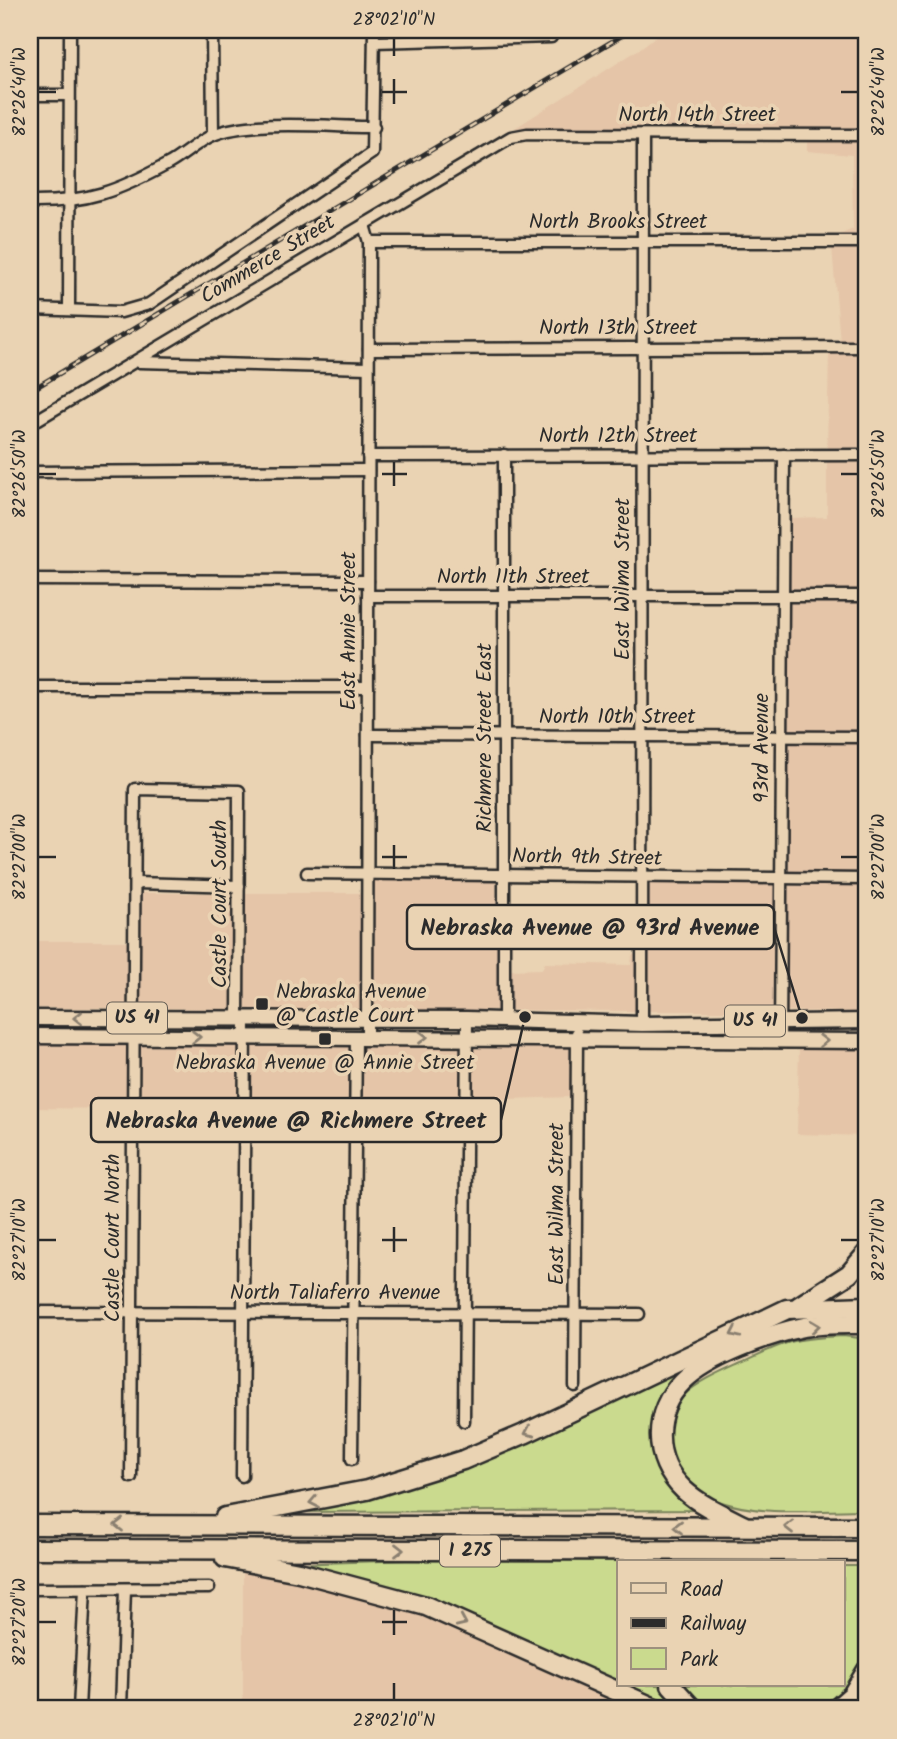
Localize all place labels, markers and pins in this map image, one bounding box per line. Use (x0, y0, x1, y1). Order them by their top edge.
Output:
callout: Nebraska Avenue @ 93rd Avenue (407, 905, 774, 949)
place label: Nebraska Avenue @ Castle Court (276, 976, 427, 1033)
marker: Nebraska Avenue @ Castle Court (254, 996, 270, 1012)
marker: Nebraska Avenue @ Annie Street (317, 1031, 333, 1047)
place label: Nebraska Avenue @ Annie Street (176, 1047, 475, 1080)
callout: Nebraska Avenue @ Richmere Street (91, 1098, 501, 1142)

